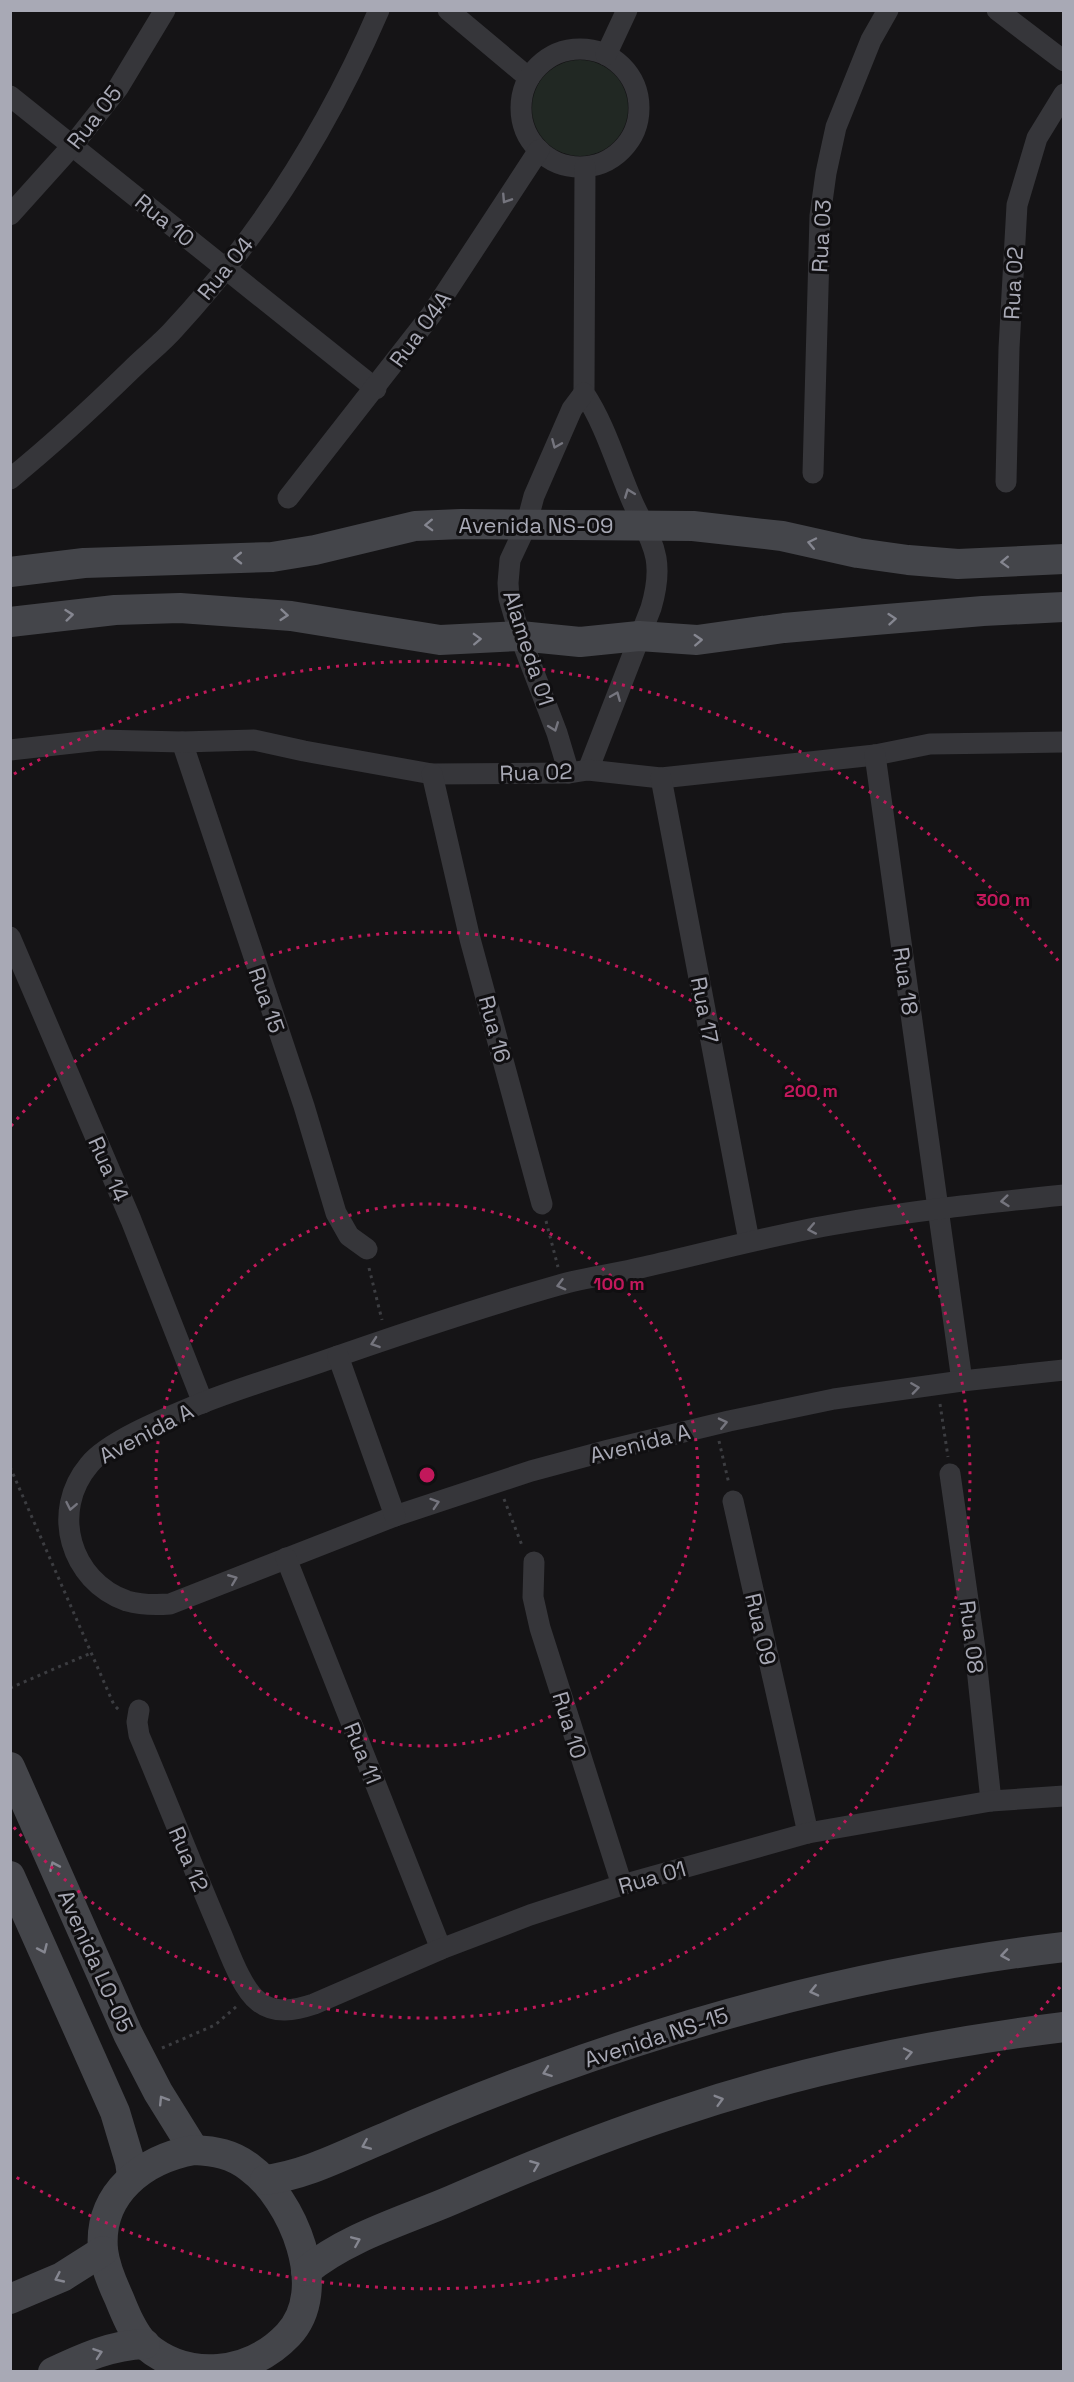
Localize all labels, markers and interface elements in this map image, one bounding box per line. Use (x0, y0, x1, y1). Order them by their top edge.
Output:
street label: Rua 05 (61, 80, 127, 154)
street label: Rua 10 (129, 187, 201, 253)
one-way arrow (502, 193, 514, 203)
street label: Rua 03 (805, 199, 837, 273)
street label: Rua 04 (191, 230, 259, 305)
street label: Rua 02 (997, 246, 1029, 320)
street label: Rua 04A (383, 285, 457, 373)
one-way arrow (551, 438, 563, 449)
one-way arrow (624, 489, 637, 499)
street label: Avenida NS-09 (459, 511, 613, 539)
one-way arrow (425, 519, 434, 532)
one-way arrow (807, 537, 817, 550)
one-way arrow (233, 552, 242, 564)
one-way arrow (1001, 555, 1010, 568)
street label: Alameda 01 (497, 587, 561, 709)
one-way arrow (64, 609, 73, 622)
one-way arrow (280, 609, 289, 622)
one-way arrow (887, 613, 896, 626)
one-way arrow (473, 633, 482, 646)
one-way arrow (693, 633, 702, 646)
one-way arrow (609, 691, 621, 702)
one-way arrow (547, 721, 560, 732)
street label: Rua 02 (499, 757, 573, 787)
text: 300 m (976, 888, 1030, 911)
street label: Rua 18 (887, 945, 925, 1017)
street label: Rua 15 (243, 963, 291, 1037)
street label: Rua 17 (685, 974, 725, 1046)
street label: Rua 16 (473, 992, 517, 1066)
text: 200 m (784, 1079, 838, 1102)
street label: Rua 14 (82, 1132, 136, 1206)
one-way arrow (1001, 1194, 1010, 1207)
one-way arrow (808, 1222, 818, 1235)
text: 100 m (593, 1272, 645, 1295)
one-way arrow (556, 1278, 566, 1290)
one-way arrow (370, 1336, 380, 1349)
one-way arrow (911, 1382, 920, 1394)
street label: Avenida A (94, 1396, 198, 1469)
street label: Avenida A (587, 1417, 693, 1469)
one-way arrow (718, 1417, 728, 1430)
centre of rings (417, 1465, 437, 1485)
one-way arrow (429, 1498, 440, 1510)
one-way arrow (65, 1501, 78, 1511)
one-way arrow (226, 1574, 237, 1586)
street label: Rua 09 (739, 1590, 783, 1668)
street label: Rua 08 (954, 1599, 990, 1675)
street label: Rua 10 (547, 1688, 593, 1762)
street label: Rua 11 (338, 1718, 388, 1788)
street label: Rua 12 (163, 1822, 215, 1896)
street label: Rua 01 (615, 1854, 689, 1900)
one-way arrow (50, 1862, 62, 1873)
street label: Avenida LO-05 (52, 1885, 140, 2037)
one-way arrow (35, 1942, 47, 1953)
one-way arrow (1001, 1948, 1011, 1961)
one-way arrow (809, 1984, 819, 1997)
street label: Avenida NS-15 (580, 2001, 732, 2073)
one-way arrow (903, 2047, 913, 2060)
one-way arrow (542, 2065, 553, 2078)
one-way arrow (713, 2095, 724, 2107)
one-way arrow (159, 2096, 170, 2107)
one-way arrow (362, 2138, 373, 2150)
one-way arrow (529, 2160, 540, 2172)
one-way arrow (349, 2236, 360, 2248)
one-way arrow (54, 2271, 65, 2283)
one-way arrow (92, 2348, 102, 2360)

